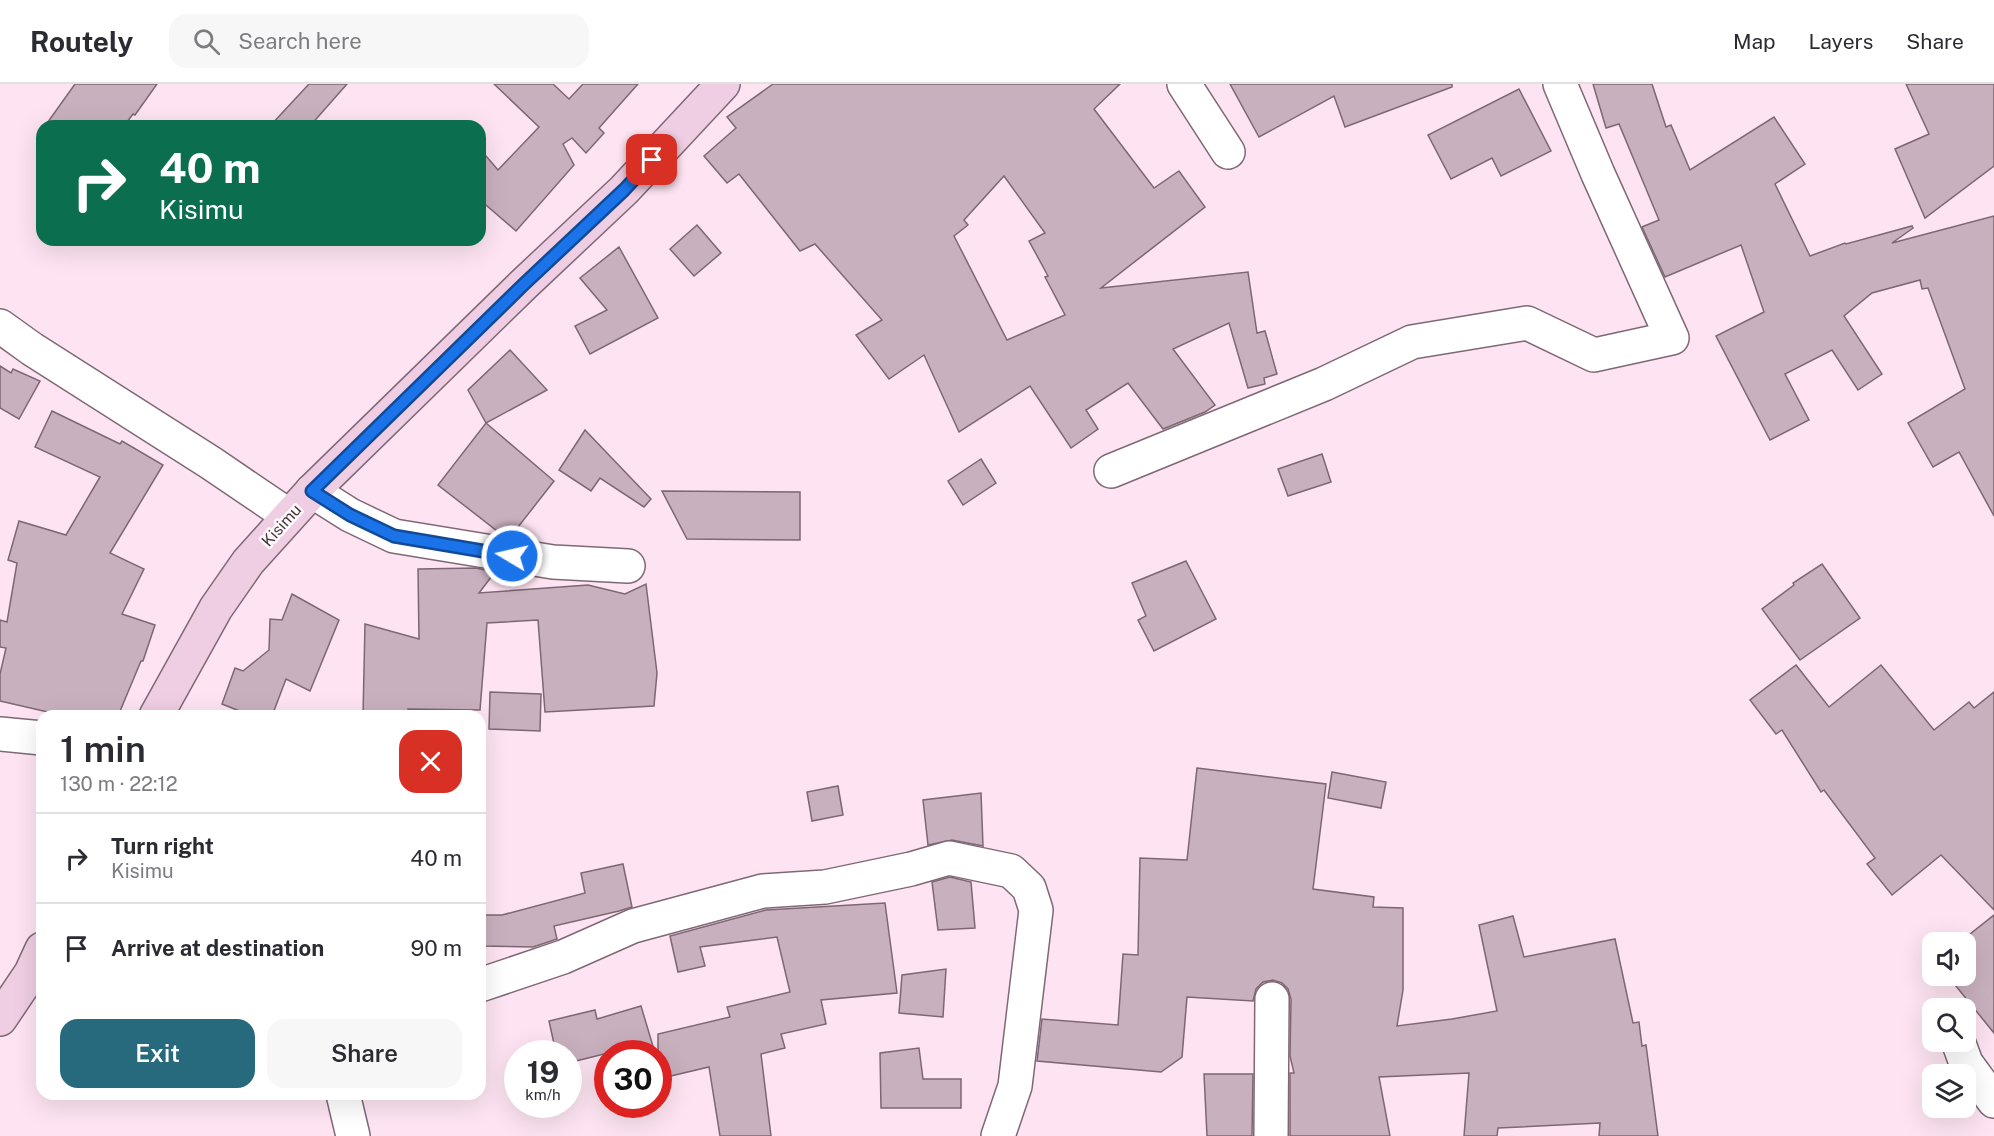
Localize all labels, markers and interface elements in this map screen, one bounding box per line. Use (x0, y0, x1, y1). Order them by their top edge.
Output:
search box (169, 14, 589, 68)
text: Routely (30, 25, 133, 58)
icon: search (190, 25, 223, 58)
text: Search here (238, 28, 362, 54)
text: Map (1733, 29, 1776, 54)
text: Layers (1809, 29, 1873, 54)
text: Share (1906, 29, 1964, 54)
pin (626, 134, 677, 185)
text: 40 m (159, 143, 261, 192)
icon: arrive (635, 143, 668, 176)
icon: right (60, 144, 138, 222)
text: Kisimu (159, 193, 244, 225)
street label: Kisimu (258, 500, 305, 550)
position arrow (480, 524, 544, 588)
text: 1 min (60, 728, 146, 770)
button: close (399, 730, 462, 793)
text: 130 m · 22:12 (60, 772, 178, 796)
text: Turn right (111, 833, 214, 859)
icon: right (60, 842, 93, 875)
text: 40 m (410, 845, 462, 871)
text: Kisimu (111, 859, 174, 883)
icon: arrive (60, 932, 93, 965)
map controls (1922, 932, 1976, 1118)
button: sound (1922, 932, 1976, 986)
text: Arrive at destination (111, 935, 324, 961)
text: 90 m (411, 935, 462, 961)
button: search (1922, 998, 1976, 1052)
button: Exit (60, 1019, 255, 1088)
button: Share (267, 1019, 462, 1088)
speed limit sign: 30 (594, 1040, 672, 1118)
text: 19 (527, 1054, 559, 1090)
button: layers (1922, 1064, 1976, 1118)
text: km/h (525, 1086, 561, 1103)

